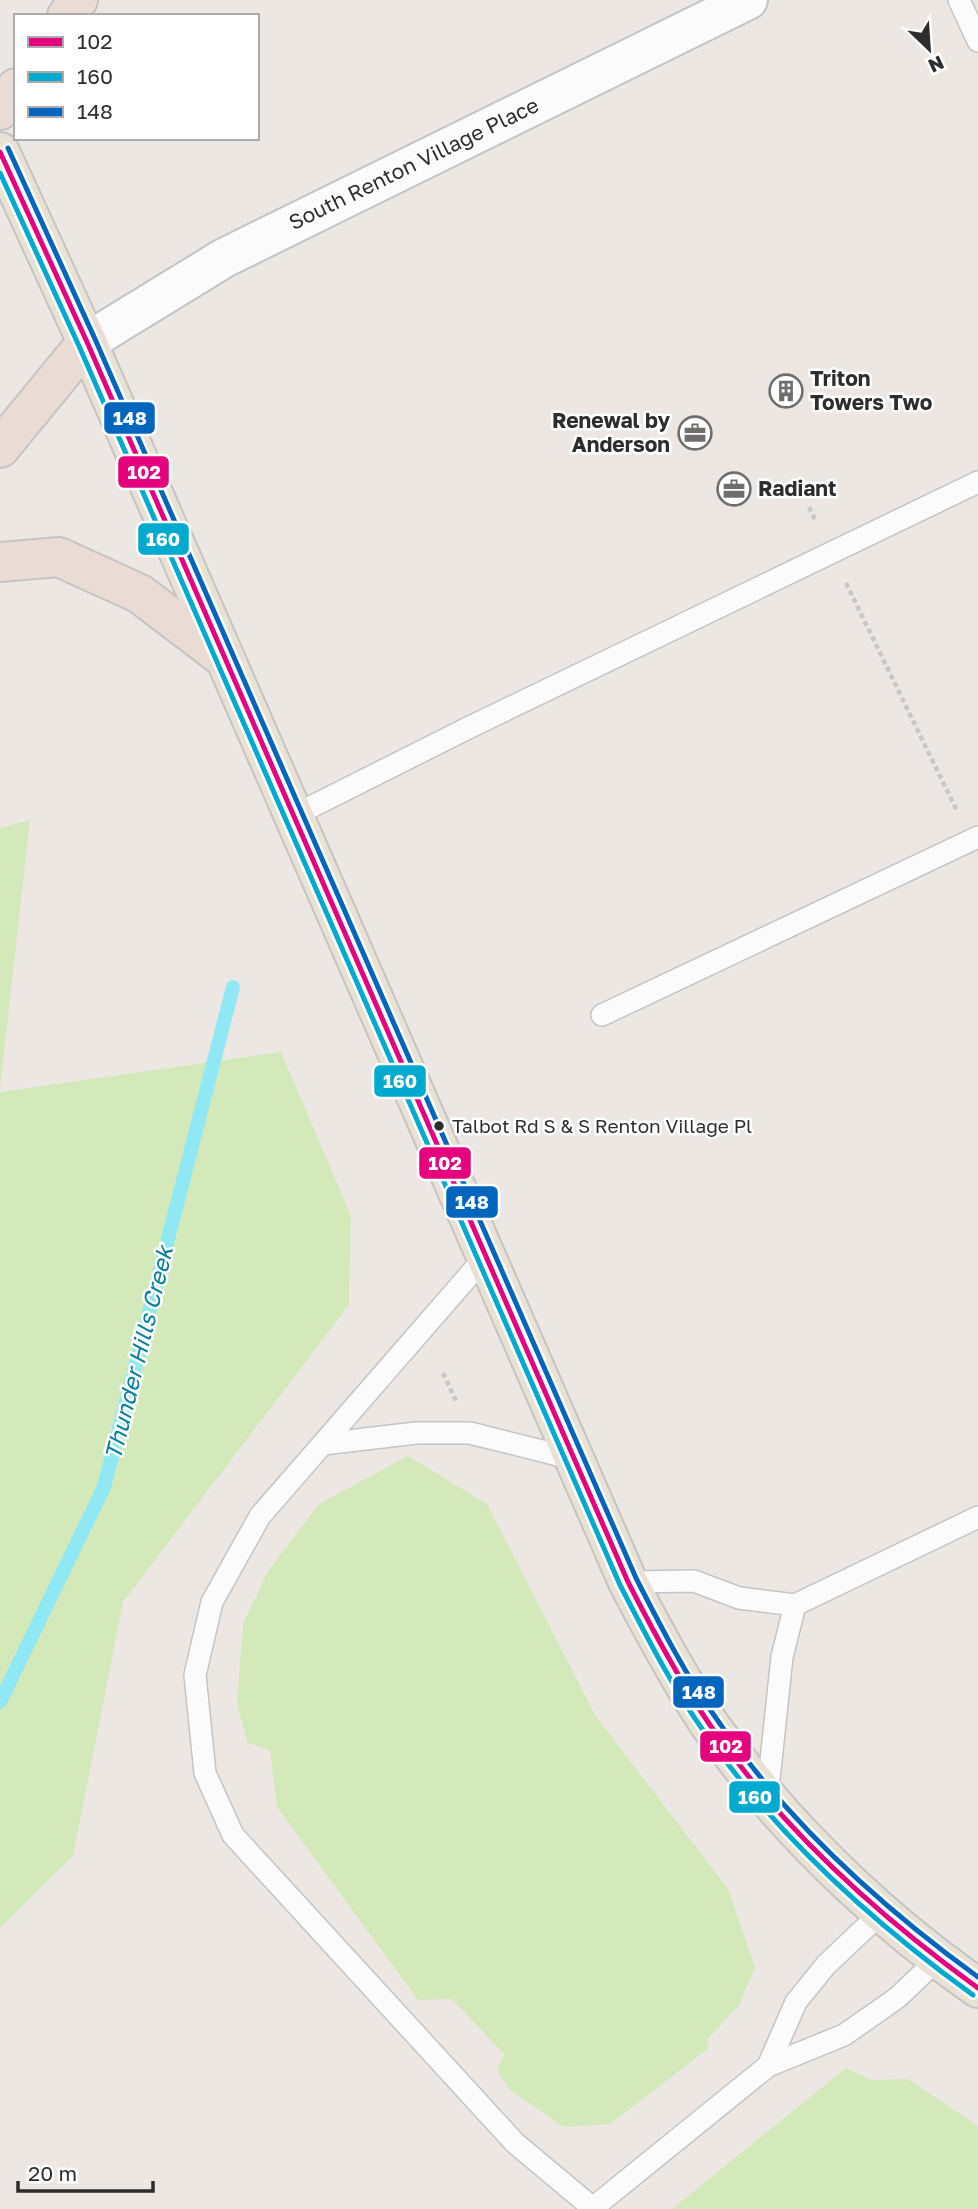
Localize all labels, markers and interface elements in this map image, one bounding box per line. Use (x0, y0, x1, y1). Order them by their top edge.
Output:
legend (14, 14, 259, 140)
north arrow (894, 14, 964, 84)
text: 102 (77, 28, 112, 54)
text: N (925, 51, 948, 78)
text: 160 (77, 63, 113, 89)
street label: South Renton Village Place (284, 91, 543, 235)
text: 148 (77, 98, 113, 124)
place label: Triton Towers Two (810, 365, 932, 415)
building icon: Triton Towers Two (767, 372, 805, 410)
line badge: 148 (103, 401, 156, 435)
text: 148 (113, 406, 147, 429)
place label: Renewal by Anderson (552, 407, 670, 457)
office icon: Renewal by Anderson (676, 414, 714, 452)
line badge: 102 (117, 455, 170, 489)
text: 102 (127, 460, 161, 483)
office icon: Radiant (715, 470, 753, 508)
place label: Radiant (758, 475, 836, 501)
line badge: 160 (137, 522, 190, 556)
text: 160 (146, 527, 180, 550)
line badge: 160 (373, 1064, 427, 1098)
text: 160 (383, 1069, 417, 1092)
place label: Talbot Rd S & S Renton Village Pl (452, 1114, 752, 1137)
marker: Talbot Rd S & S Renton Village Pl (432, 1119, 446, 1133)
line badge: 102 (418, 1146, 472, 1180)
text: 102 (428, 1151, 462, 1174)
line badge: 148 (445, 1185, 499, 1219)
text: 148 (455, 1190, 489, 1213)
water label: Thunder Hills Creek (98, 1241, 179, 1462)
line badge: 148 (672, 1675, 725, 1709)
text: 148 (682, 1680, 716, 1703)
line badge: 102 (699, 1730, 752, 1763)
text: 102 (709, 1734, 743, 1757)
line badge: 160 (728, 1780, 781, 1814)
text: 160 (738, 1785, 772, 1808)
scale bar (18, 2150, 152, 2194)
text: 20 m (28, 2160, 77, 2186)

